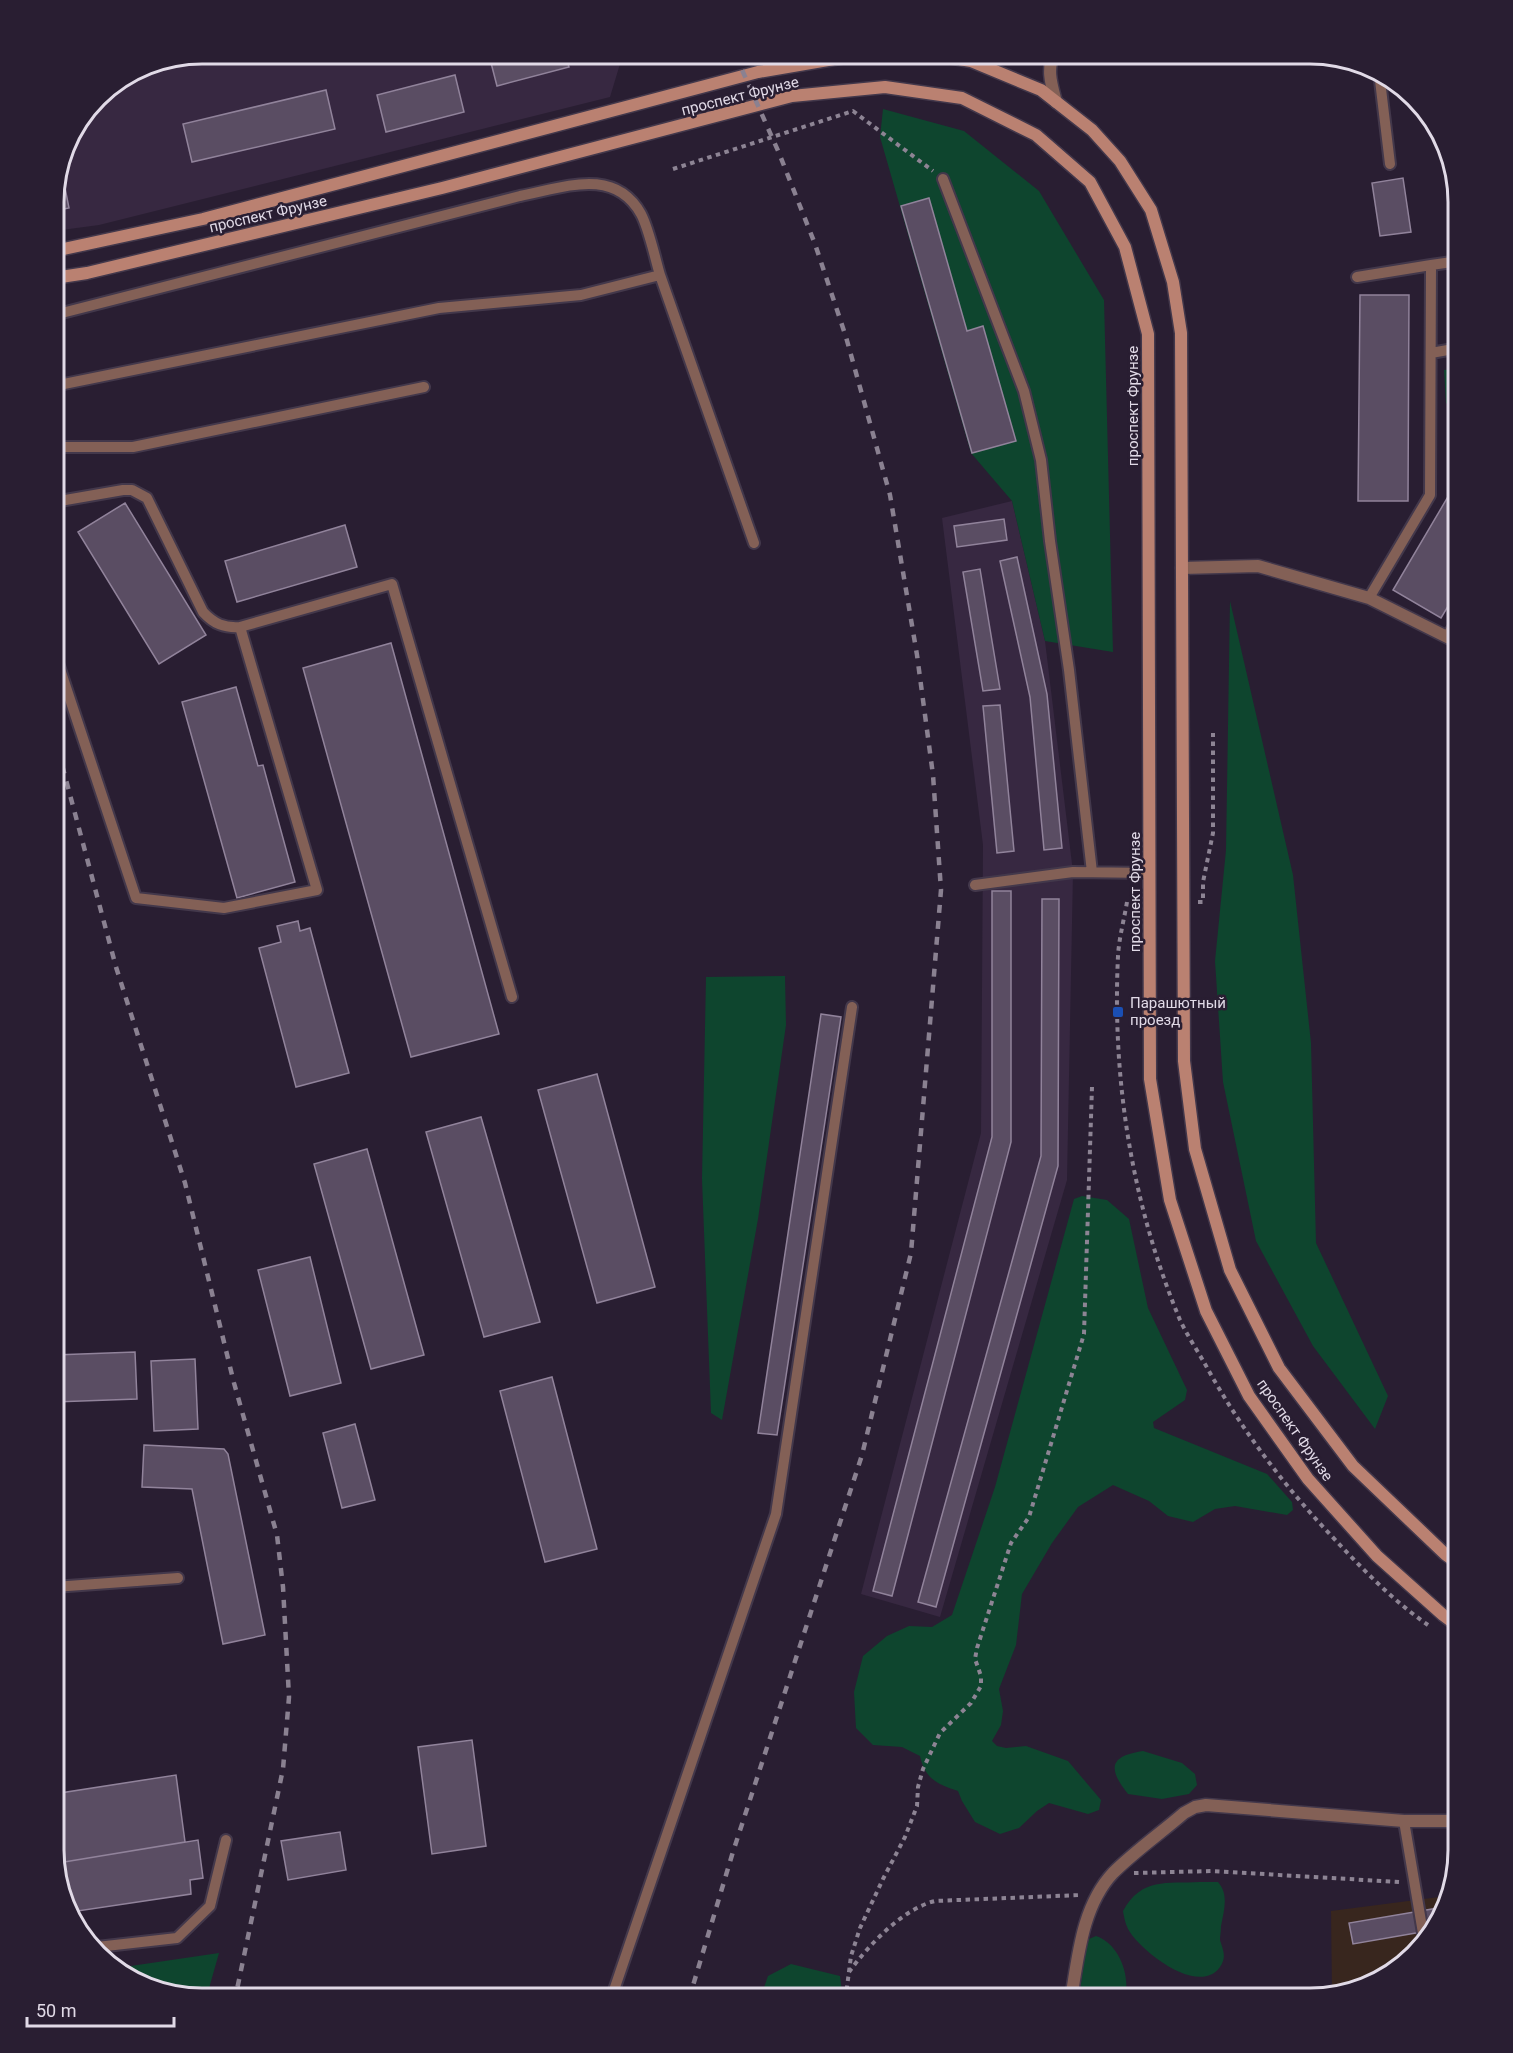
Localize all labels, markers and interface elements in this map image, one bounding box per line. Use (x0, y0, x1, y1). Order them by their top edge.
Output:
street label: проспект Фрунзе (679, 73, 801, 119)
street label: проспект Фрунзе (207, 192, 329, 236)
street label: проспект Фрунзе (1124, 346, 1142, 466)
street label: проспект Фрунзе (1126, 832, 1144, 952)
place label: Парашютный проезд (1130, 994, 1226, 1029)
marker: Парашютный проезд (1111, 1005, 1125, 1019)
street label: проспект Фрунзе (1253, 1376, 1337, 1485)
scale bar (27, 1990, 174, 2028)
text: 50 m (36, 2000, 76, 2021)

